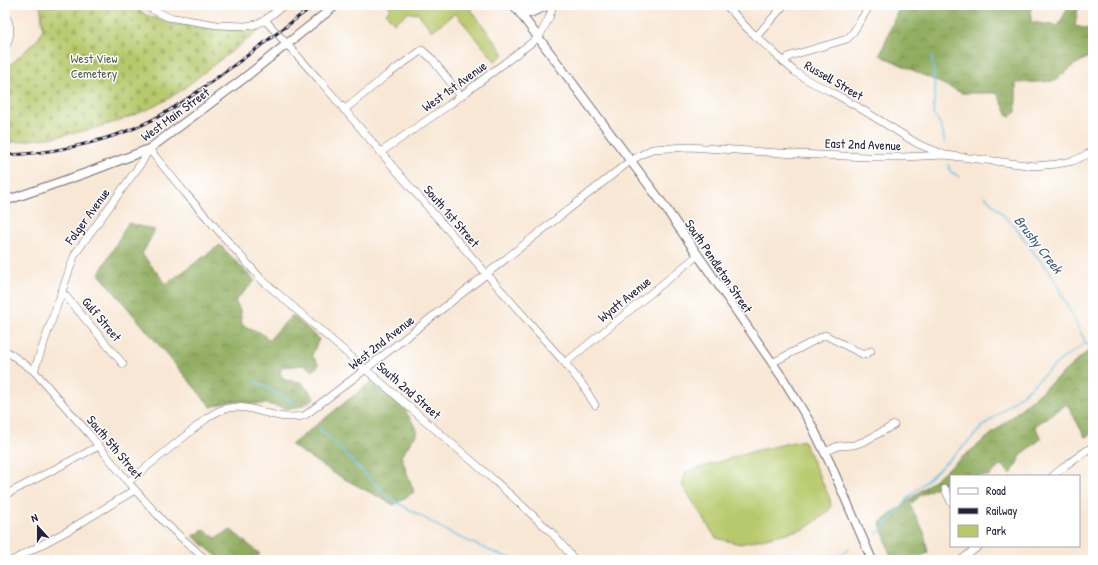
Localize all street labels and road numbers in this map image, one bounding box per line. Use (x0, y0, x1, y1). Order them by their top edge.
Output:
street label: West 1st Avenue (418, 56, 490, 116)
street label: Russell Street (801, 56, 867, 104)
street label: West Main Street (137, 83, 213, 145)
street label: East 2nd Avenue (825, 134, 901, 154)
street label: South 1st Street (420, 181, 484, 251)
street label: Folger Avenue (60, 184, 114, 249)
street label: South Pendleton Street (681, 216, 757, 317)
street label: Wyatt Avenue (594, 272, 654, 326)
street label: Gulf Street (78, 293, 126, 345)
street label: West 2nd Avenue (344, 311, 418, 373)
street label: South 2nd Street (373, 357, 445, 423)
street label: South 5th Street (83, 411, 147, 483)

